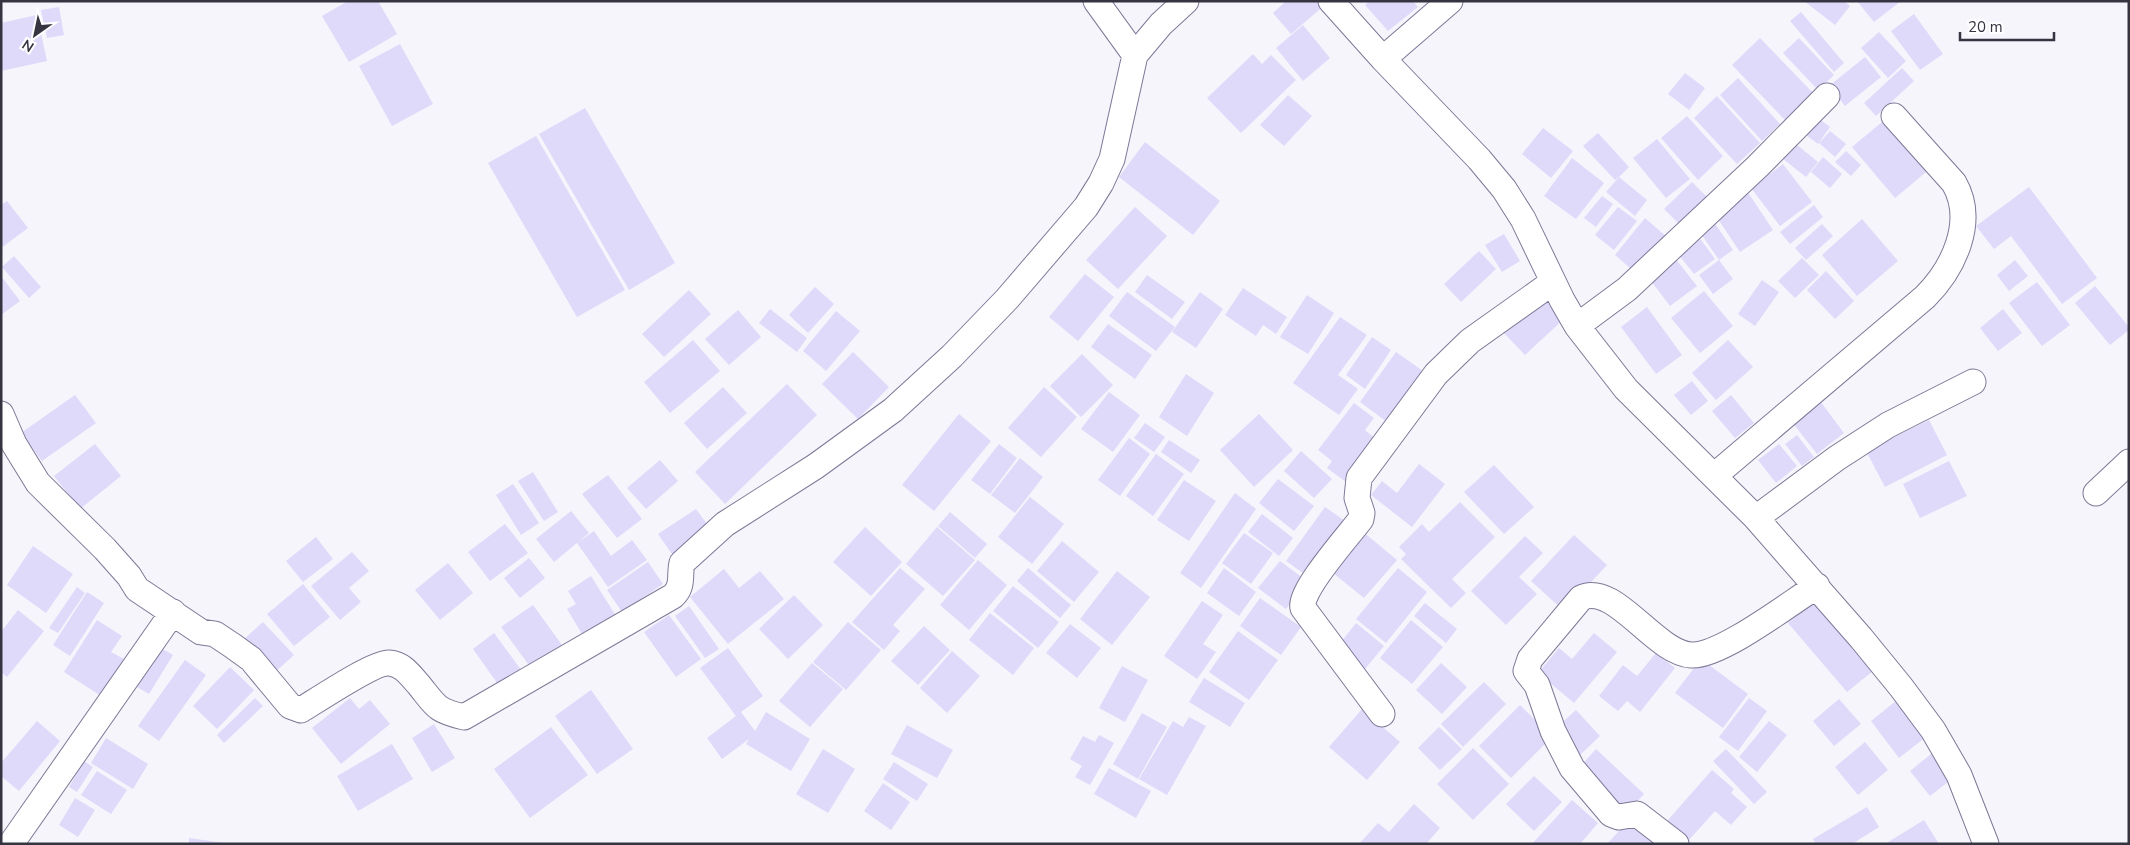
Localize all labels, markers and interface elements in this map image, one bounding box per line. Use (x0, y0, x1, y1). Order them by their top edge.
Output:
north arrow (10, 10, 60, 60)
scale bar (1960, 10, 2054, 42)
text: 20 m (1968, 17, 2003, 37)
text: N (19, 35, 38, 56)

